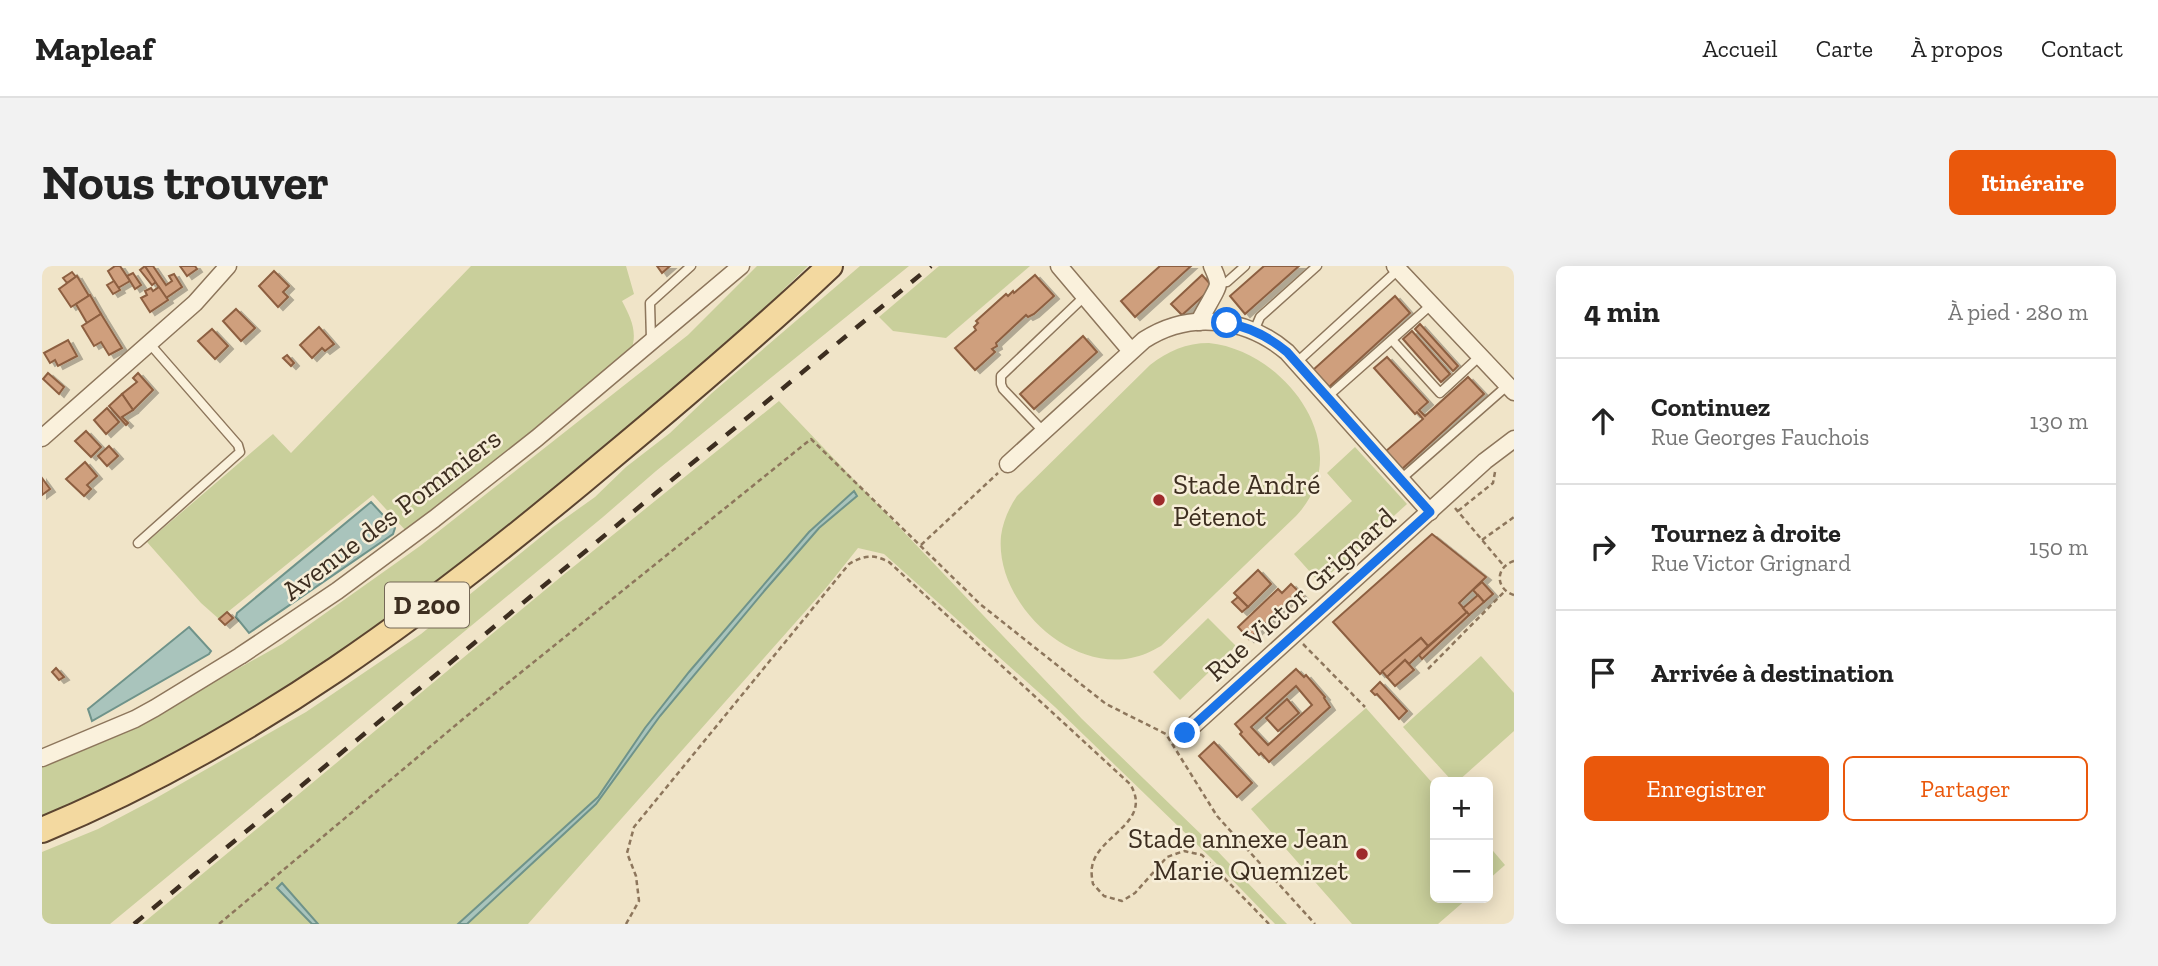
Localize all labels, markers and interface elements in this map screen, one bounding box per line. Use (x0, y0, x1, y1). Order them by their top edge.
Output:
text: Mapleaf (35, 29, 153, 68)
text: Accueil (1702, 34, 1778, 63)
text: Carte (1816, 34, 1873, 63)
text: À propos (1911, 34, 2003, 63)
text: Contact (2041, 34, 2123, 63)
button: Itinéraire (1949, 150, 2116, 215)
text: Nous trouver (42, 153, 329, 212)
text: 4 min (1584, 294, 1660, 330)
text: À pied · 280 m (1948, 298, 2088, 326)
route start (1211, 307, 1242, 338)
text: Continuez (1651, 391, 1770, 423)
icon: ahead (1584, 402, 1622, 440)
text: 130 m (2030, 407, 2088, 435)
street label: Avenue des Pommiers (275, 421, 507, 607)
text: Rue Georges Fauchois (1651, 423, 1869, 451)
place label: Stade André Pétenot (1173, 468, 1320, 533)
marker: Stade André Pétenot (1151, 492, 1167, 508)
street label: Rue Victor Grignard (1199, 501, 1402, 688)
text: Tournez à droite (1651, 517, 1841, 549)
icon: right (1584, 528, 1622, 566)
text: 150 m (2029, 533, 2088, 561)
text: Rue Victor Grignard (1651, 549, 1851, 577)
road number: D 200 (385, 582, 469, 628)
icon: arrive (1584, 654, 1622, 692)
text: Arrivée à destination (1651, 657, 1894, 689)
route end (1169, 717, 1200, 748)
button: Enregistrer (1584, 756, 1829, 821)
button: Partager (1843, 756, 2088, 821)
map controls (1430, 777, 1493, 903)
button: + (1430, 777, 1493, 840)
place label: Stade annexe Jean Marie Quemizet (1128, 822, 1349, 887)
button: − (1430, 840, 1493, 903)
marker: Stade annexe Jean Marie Quemizet (1354, 846, 1370, 862)

